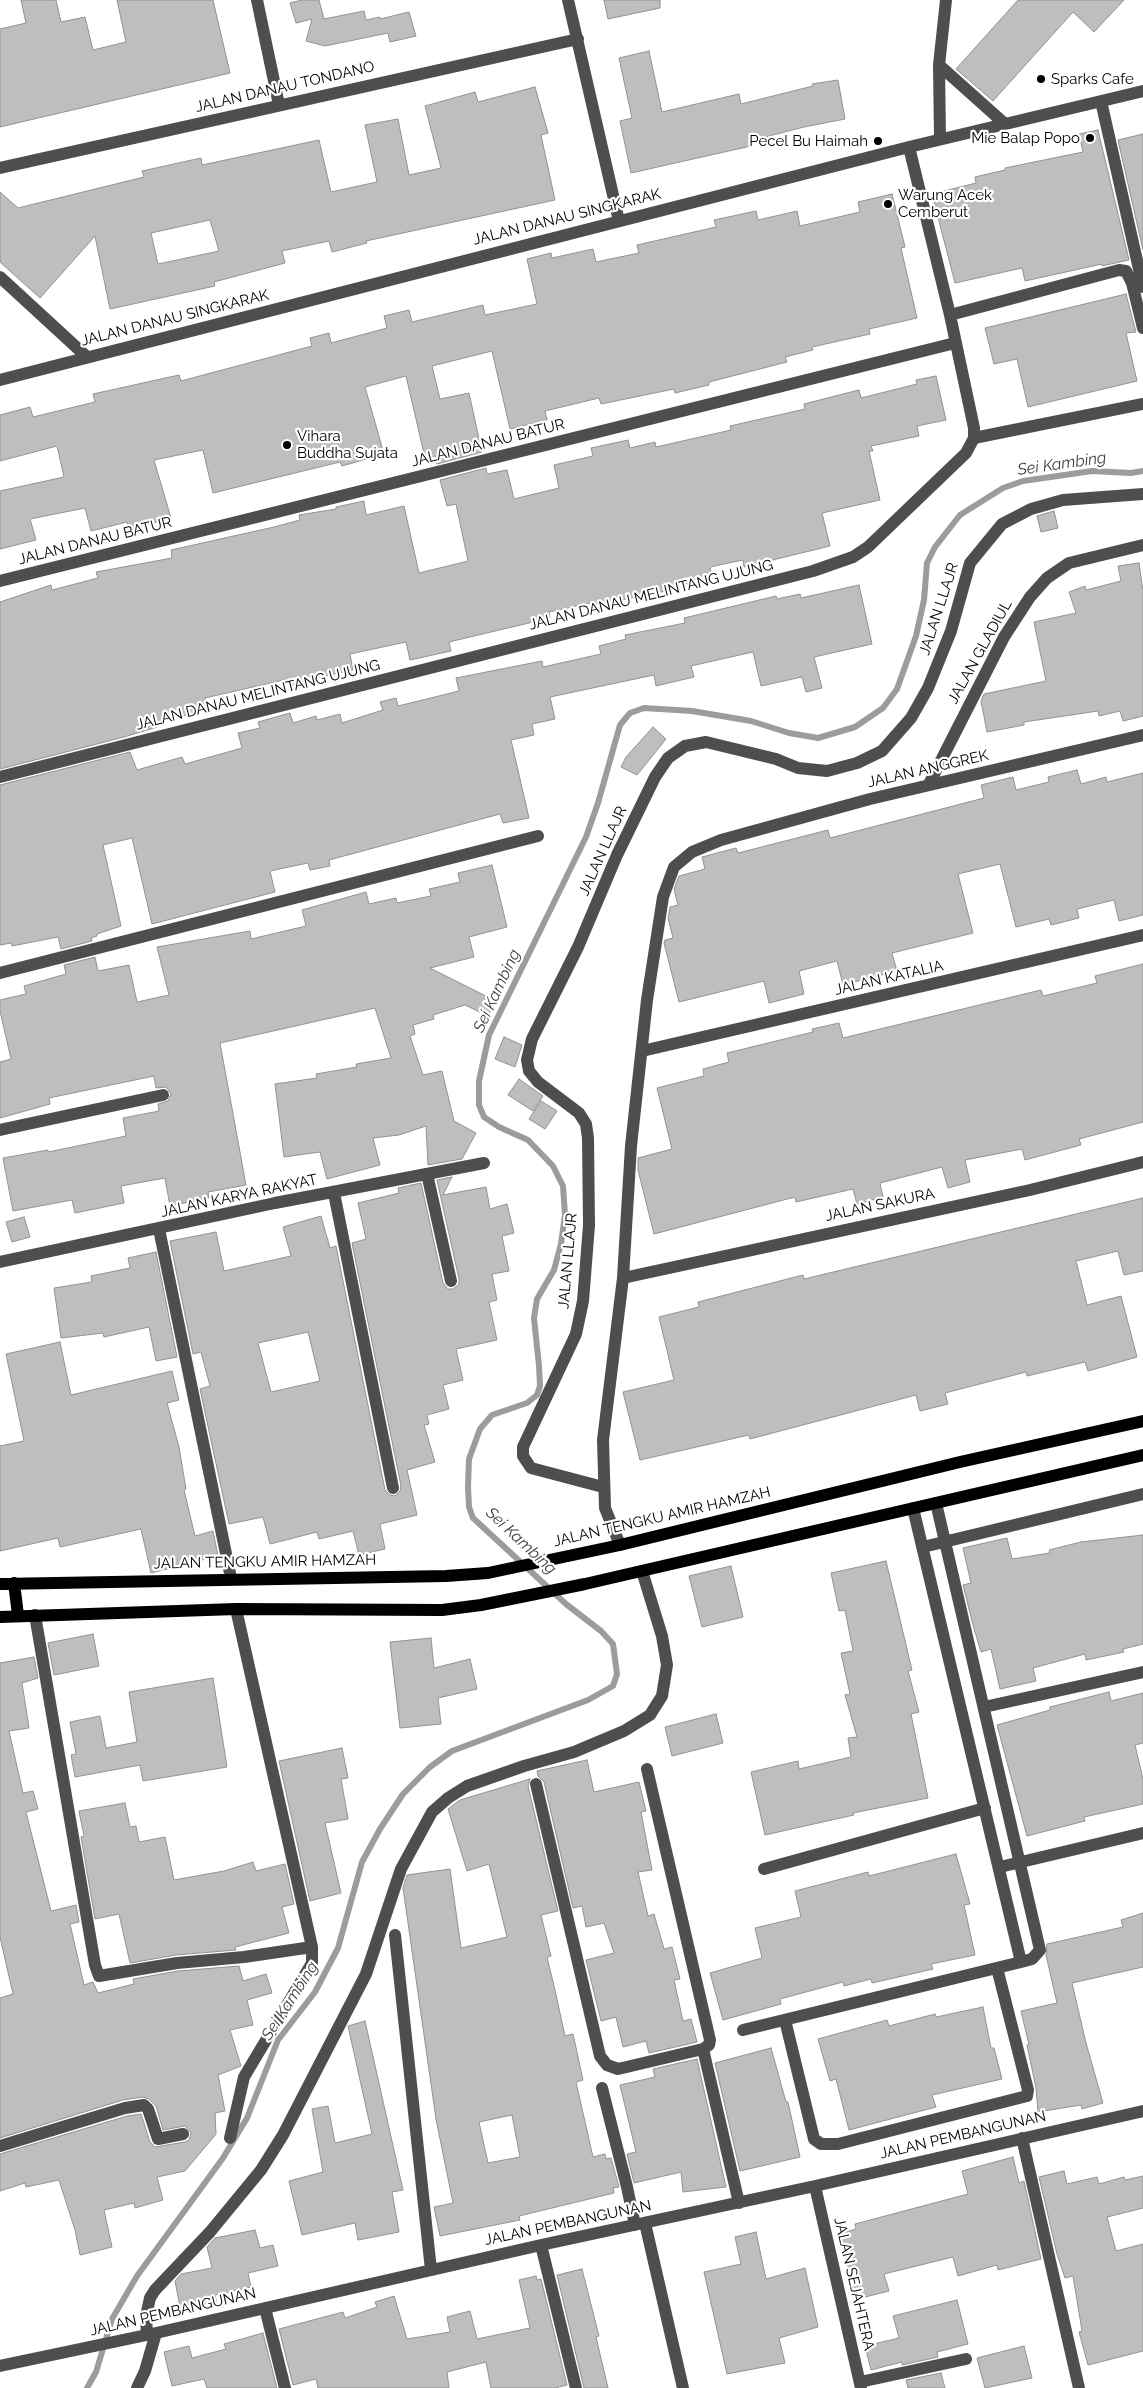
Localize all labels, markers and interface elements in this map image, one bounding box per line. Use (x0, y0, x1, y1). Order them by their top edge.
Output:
street label: JALAN DANAU TONDANO (194, 58, 376, 116)
place label: Sparks Cafe (1051, 70, 1134, 88)
marker: Sparks Cafe (1035, 73, 1047, 85)
place label: Mie Balap Popo (971, 129, 1080, 147)
place label: Pecel Bu Haimah (749, 132, 868, 150)
marker: Mie Balap Popo (1084, 132, 1096, 144)
marker: Pecel Bu Haimah (872, 135, 884, 147)
street label: JALAN DANAU SINGKARAK (471, 185, 663, 249)
place label: Warung Acek Cemberut (898, 186, 992, 221)
marker: Warung Acek Cemberut (882, 198, 894, 210)
street label: JALAN DANAU SINGKARAK (79, 286, 271, 350)
street label: JALAN DANAU BATUR (409, 415, 567, 471)
place label: Vihara Buddha Sujata (297, 427, 398, 462)
marker: Vihara Buddha Sujata (281, 439, 293, 451)
water label: Sei Kambing (1016, 448, 1108, 480)
street label: JALAN DANAU BATUR (16, 513, 174, 569)
street label: JALAN DANAU MELINTANG UJUNG (527, 556, 775, 634)
street label: JALAN LLAJR (916, 561, 962, 657)
street label: JALAN GLADIUL (944, 597, 1016, 707)
street label: JALAN DANAU MELINTANG UJUNG (134, 656, 382, 734)
street label: JALAN ANGGREK (866, 746, 990, 792)
street label: JALAN LLAJR (575, 803, 631, 899)
water label: Sei Kambing (469, 946, 525, 1036)
street label: JALAN KATALIA (833, 957, 945, 999)
street label: JALAN KARYA RAKYAT (159, 1171, 319, 1221)
street label: JALAN SAKURA (824, 1185, 936, 1225)
street label: JALAN LLAJR (555, 1212, 581, 1310)
street label: JALAN TENGKU AMIR HAMZAH (552, 1483, 772, 1551)
water label: Sei Kambing (482, 1503, 560, 1579)
street label: JALAN TENGKU AMIR HAMZAH (154, 1551, 376, 1573)
water label: Sei Kambing (258, 1958, 322, 2044)
street label: JALAN PEMBANGUNAN (878, 2107, 1048, 2163)
street label: JALAN PEMBANGUNAN (483, 2197, 653, 2249)
street label: JALAN SEJAHTERA (830, 2216, 878, 2352)
street label: JALAN PEMBANGUNAN (88, 2284, 258, 2340)

